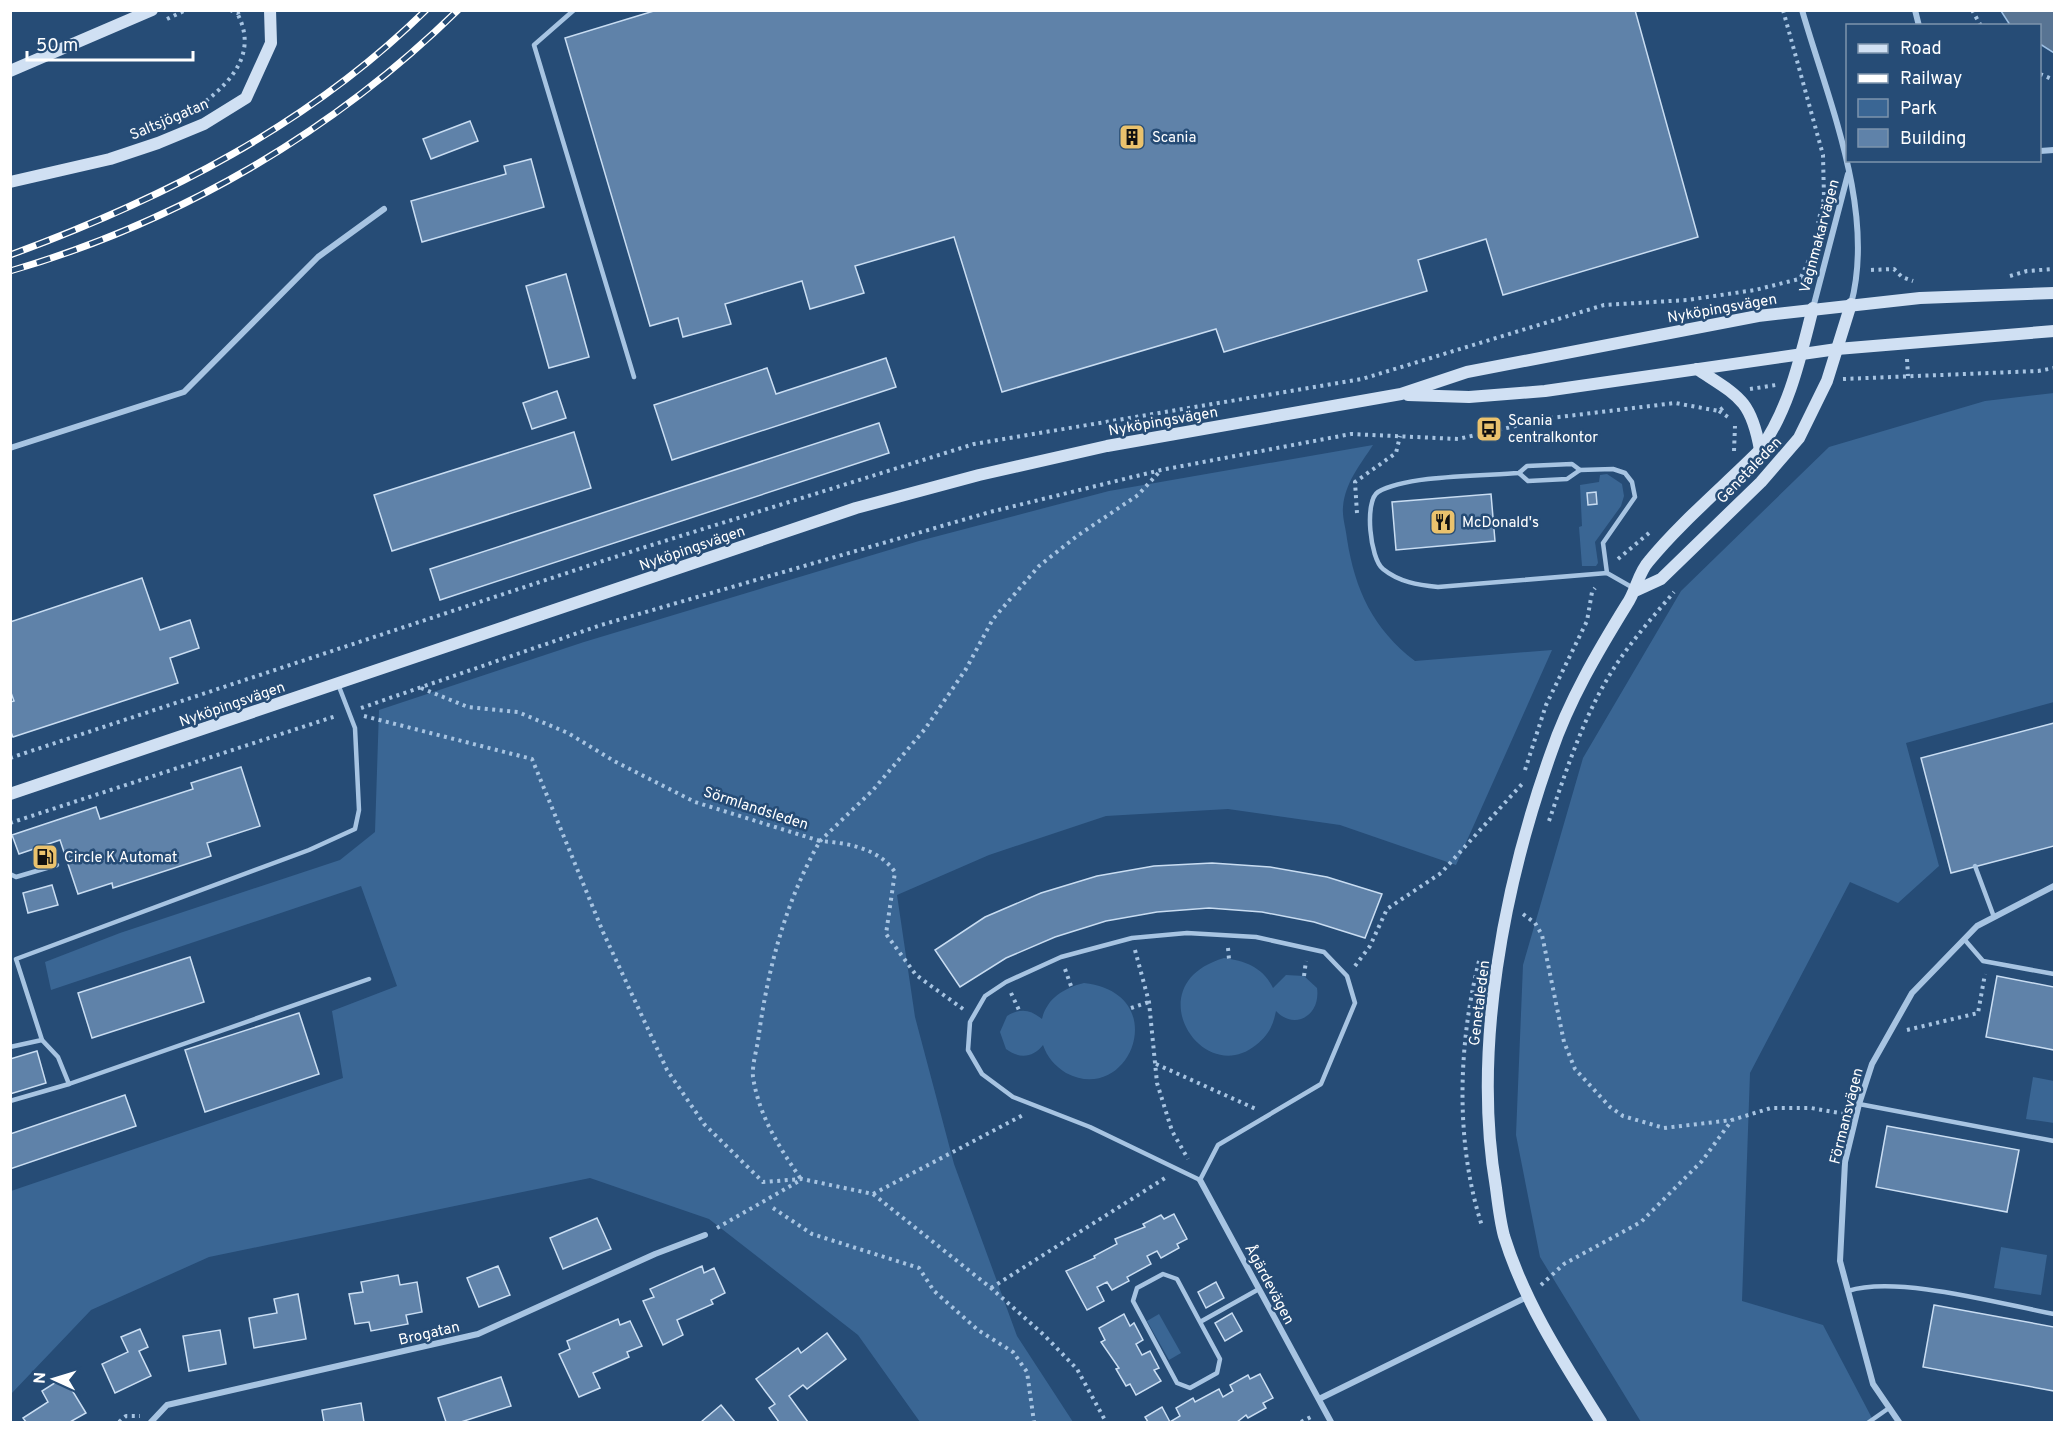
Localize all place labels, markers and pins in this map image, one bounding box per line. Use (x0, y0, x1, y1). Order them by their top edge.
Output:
building icon: Scania (1117, 122, 1147, 152)
place label: Scania (1152, 129, 1196, 148)
place label: Scania centralkontor (1508, 412, 1598, 448)
bus stop icon: Scania centralkontor (1474, 414, 1504, 444)
restaurant icon: McDonald's (1428, 507, 1458, 537)
place label: McDonald's (1462, 514, 1539, 533)
fuel station icon: Circle K Automat (30, 842, 60, 872)
place label: Circle K Automat (64, 849, 177, 868)

